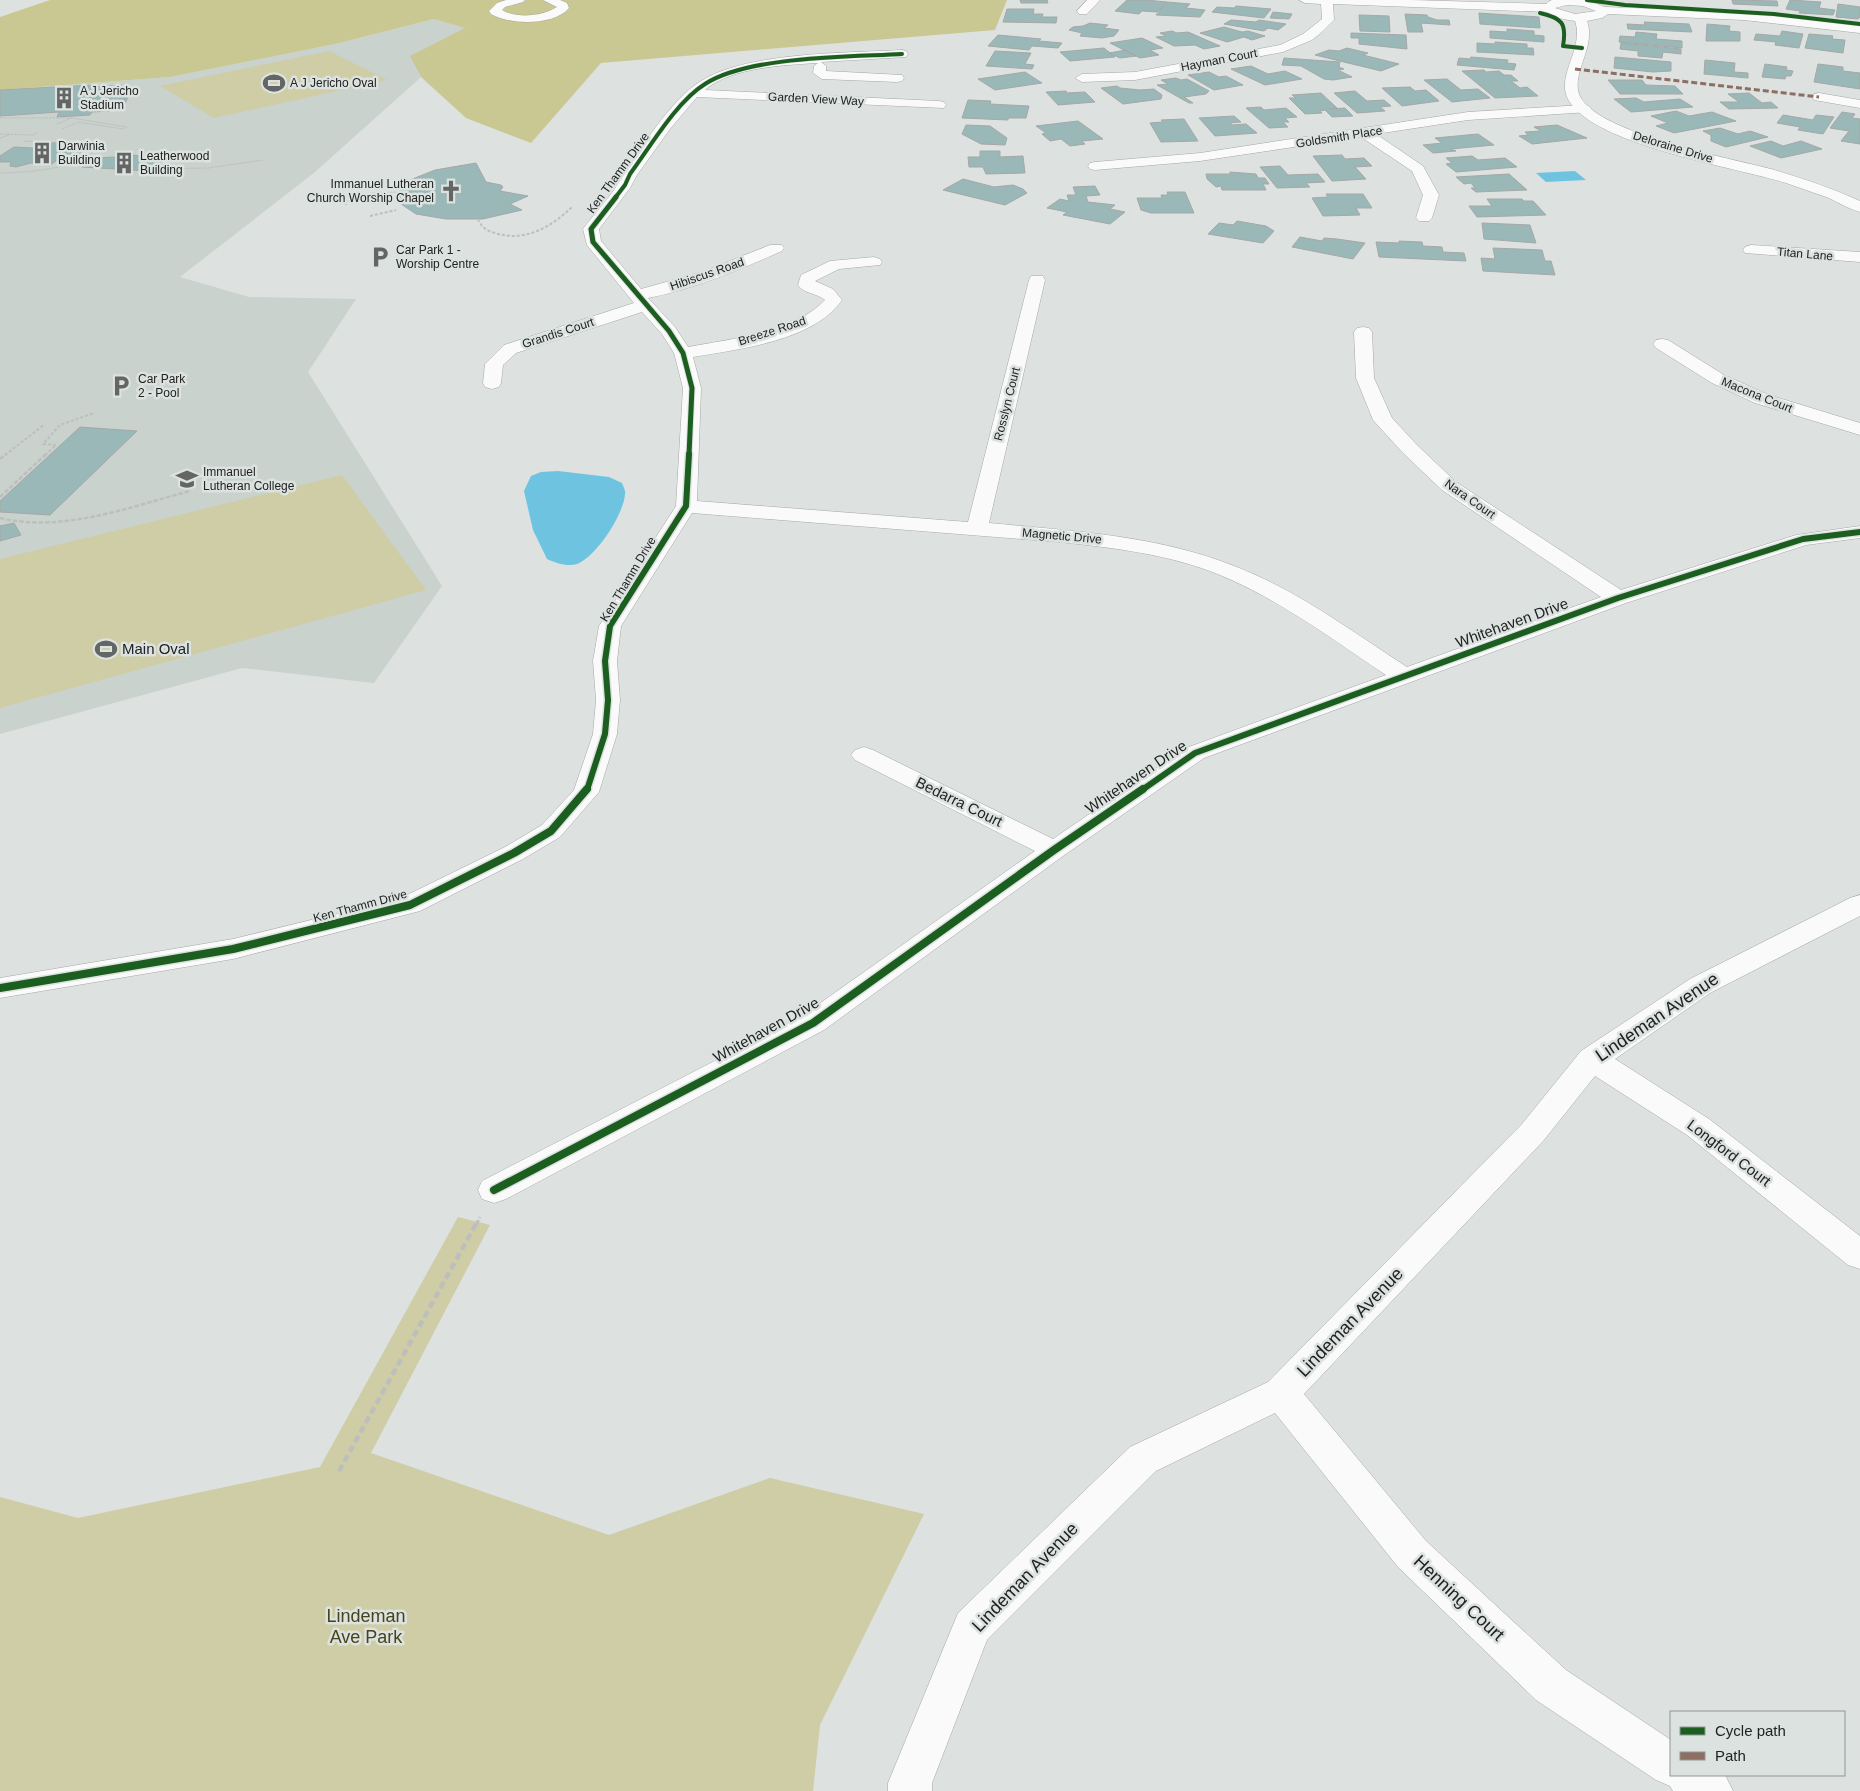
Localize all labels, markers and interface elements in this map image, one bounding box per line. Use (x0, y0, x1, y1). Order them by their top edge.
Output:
street label: Hayman Court (1180, 46, 1259, 74)
sports icon: A J Jericho Oval (261, 70, 287, 96)
place label: A J Jericho Oval (290, 76, 377, 90)
place label: A J Jericho Stadium (80, 84, 139, 112)
building icon: A J Jericho Stadium (51, 85, 77, 111)
street label: Garden View Way (768, 89, 864, 109)
street label: Goldsmith Place (1295, 123, 1384, 151)
street label: Deloraine Drive (1631, 128, 1715, 166)
street label: Ken Thamm Drive (584, 130, 652, 216)
place label: Darwinia Building (58, 139, 105, 167)
building icon: Darwinia Building (29, 140, 55, 166)
place label: Leatherwood Building (140, 149, 209, 177)
building icon: Leatherwood Building (111, 150, 137, 176)
place label: Immanuel Lutheran Church Worship Chapel (307, 177, 434, 205)
church icon: Immanuel Lutheran Church Worship Chapel (438, 178, 464, 204)
place label: Car Park 1 - Worship Centre (396, 243, 479, 271)
parking icon: Car Park 1 - Worship Centre (367, 244, 393, 270)
street label: Titan Lane (1776, 245, 1834, 263)
street label: Hibiscus Road (668, 255, 746, 293)
street label: Breeze Road (737, 314, 807, 348)
street label: Grandis Court (520, 315, 596, 351)
street label: Rosslyn Court (991, 365, 1023, 442)
place label: Car Park 2 - Pool (138, 372, 186, 400)
parking icon: Car Park 2 - Pool (108, 373, 134, 399)
street label: Macona Court (1719, 374, 1795, 416)
place label: Immanuel Lutheran College (203, 465, 295, 493)
school or university icon: Immanuel Lutheran College (174, 466, 200, 492)
street label: Nara Court (1442, 476, 1499, 522)
street label: Magnetic Drive (1022, 526, 1103, 546)
street label: Ken Thamm Drive (597, 534, 659, 624)
street label: Whitehaven Drive (1453, 594, 1570, 651)
sports icon: Main Oval (93, 636, 119, 662)
place label: Main Oval (122, 640, 190, 657)
street label: Whitehaven Drive (1082, 736, 1190, 817)
street label: Bedarra Court (913, 773, 1006, 830)
street label: Ken Thamm Drive (312, 887, 409, 925)
street label: Lindeman Avenue (1592, 969, 1722, 1065)
street label: Whitehaven Drive (710, 993, 822, 1066)
street label: Longford Court (1684, 1116, 1775, 1190)
street label: Lindeman Avenue (1293, 1263, 1407, 1381)
street label: Lindeman Avenue (968, 1518, 1082, 1636)
street label: Henning Court (1410, 1551, 1508, 1645)
park label: Lindeman Ave Park (326, 1606, 406, 1647)
legend (1670, 1711, 1845, 1776)
text: Cycle path (1715, 1722, 1786, 1739)
text: Path (1715, 1747, 1746, 1764)

